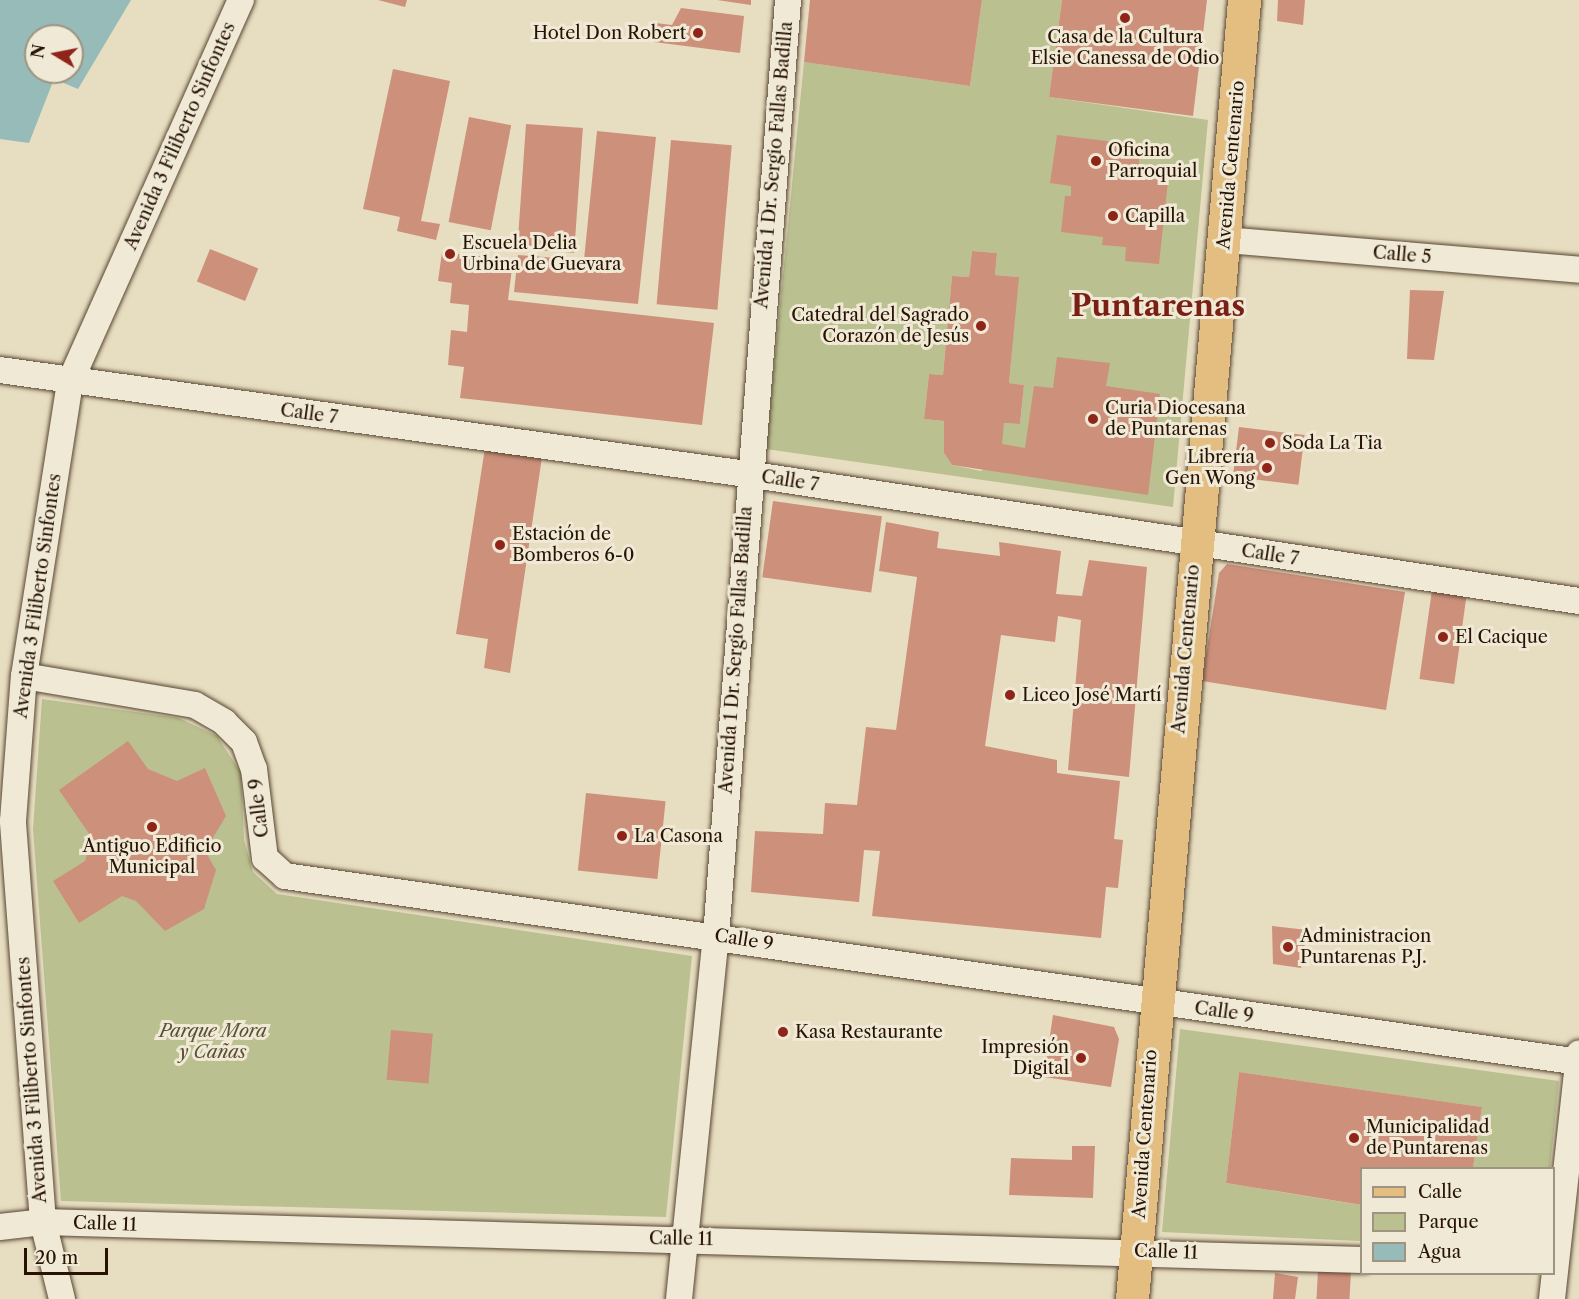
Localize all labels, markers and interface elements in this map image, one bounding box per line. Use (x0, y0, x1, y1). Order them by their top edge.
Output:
marker: Casa de la Cultura Elsie Canessa de Odio (1118, 11, 1132, 25)
street label: Avenida 3 Filiberto Sinfontes (120, 19, 240, 253)
street label: Avenida 1 Dr. Sergio Fallas Badilla (751, 20, 797, 310)
place label: Hotel Don Robert (533, 22, 686, 44)
north arrow (24, 24, 84, 84)
marker: Hotel Don Robert (691, 26, 705, 40)
place label: Casa de la Cultura Elsie Canessa de Odio (1031, 27, 1219, 70)
text: N (27, 43, 49, 60)
street label: Avenida Centenario (1213, 79, 1249, 251)
place label: Oficina Parroquial (1108, 140, 1197, 182)
marker: Oficina Parroquial (1089, 154, 1103, 168)
place label: Capilla (1125, 205, 1185, 227)
marker: Capilla (1106, 209, 1120, 223)
place label: Escuela Delia Urbina de Guevara (462, 233, 622, 276)
street label: Calle 5 (1372, 242, 1432, 268)
marker: Escuela Delia Urbina de Guevara (443, 247, 457, 261)
district label: Puntarenas (1071, 288, 1245, 324)
place label: Catedral del Sagrado Corazón de Jesús (791, 305, 969, 348)
marker: Catedral del Sagrado Corazón de Jesús (974, 319, 988, 333)
place label: Curia Diocesana de Puntarenas (1105, 398, 1246, 440)
street label: Calle 7 (279, 399, 339, 429)
marker: Curia Diocesana de Puntarenas (1086, 412, 1100, 426)
place label: Soda La Tia (1282, 432, 1383, 454)
marker: Soda La Tia (1263, 436, 1277, 450)
place label: Librería Gen Wong (1164, 447, 1255, 490)
marker: Librería Gen Wong (1260, 461, 1274, 475)
street label: Calle 7 (760, 466, 820, 496)
street label: Avenida 3 Filiberto Sinfontes (10, 472, 66, 720)
street label: Avenida 1 Dr. Sergio Fallas Badilla (715, 505, 757, 795)
place label: Estación de Bomberos 6-0 (512, 524, 635, 566)
marker: Estación de Bomberos 6-0 (493, 538, 507, 552)
street label: Calle 7 (1240, 540, 1300, 570)
street label: Avenida Centenario (1168, 563, 1204, 735)
place label: El Cacique (1455, 626, 1548, 648)
marker: El Cacique (1436, 630, 1450, 644)
place label: Liceo José Martí (1022, 684, 1161, 706)
marker: Liceo José Martí (1003, 688, 1017, 702)
street label: Calle 9 (245, 777, 273, 839)
marker: Antiguo Edificio Municipal (145, 820, 159, 834)
place label: La Casona (634, 825, 723, 847)
marker: La Casona (615, 829, 629, 843)
place label: Antiguo Edificio Municipal (82, 836, 222, 878)
street label: Calle 9 (713, 925, 775, 955)
place label: Administracion Puntarenas P.J. (1300, 926, 1431, 968)
marker: Administracion Puntarenas P.J. (1281, 940, 1295, 954)
street label: Avenida 3 Filiberto Sinfontes (13, 956, 51, 1204)
street label: Calle 9 (1193, 997, 1255, 1027)
park label: Parque Mora y Cañas (159, 1021, 267, 1064)
place label: Kasa Restaurante (795, 1021, 943, 1043)
marker: Kasa Restaurante (776, 1025, 790, 1039)
place label: Impresión Digital (981, 1037, 1069, 1080)
street label: Avenida Centenario (1128, 1048, 1162, 1220)
marker: Impresión Digital (1074, 1051, 1088, 1065)
place label: Municipalidad de Puntarenas (1366, 1117, 1489, 1160)
marker: Municipalidad de Puntarenas (1347, 1131, 1361, 1145)
legend (1360, 1167, 1555, 1275)
text: Calle (1418, 1181, 1462, 1203)
text: Parque (1418, 1211, 1479, 1233)
street label: Calle 11 (73, 1212, 137, 1236)
street label: Calle 11 (649, 1228, 713, 1250)
scale bar (27, 1236, 111, 1274)
street label: Calle 11 (1134, 1240, 1198, 1264)
text: Agua (1418, 1241, 1461, 1263)
text: 20 m (35, 1247, 78, 1269)

